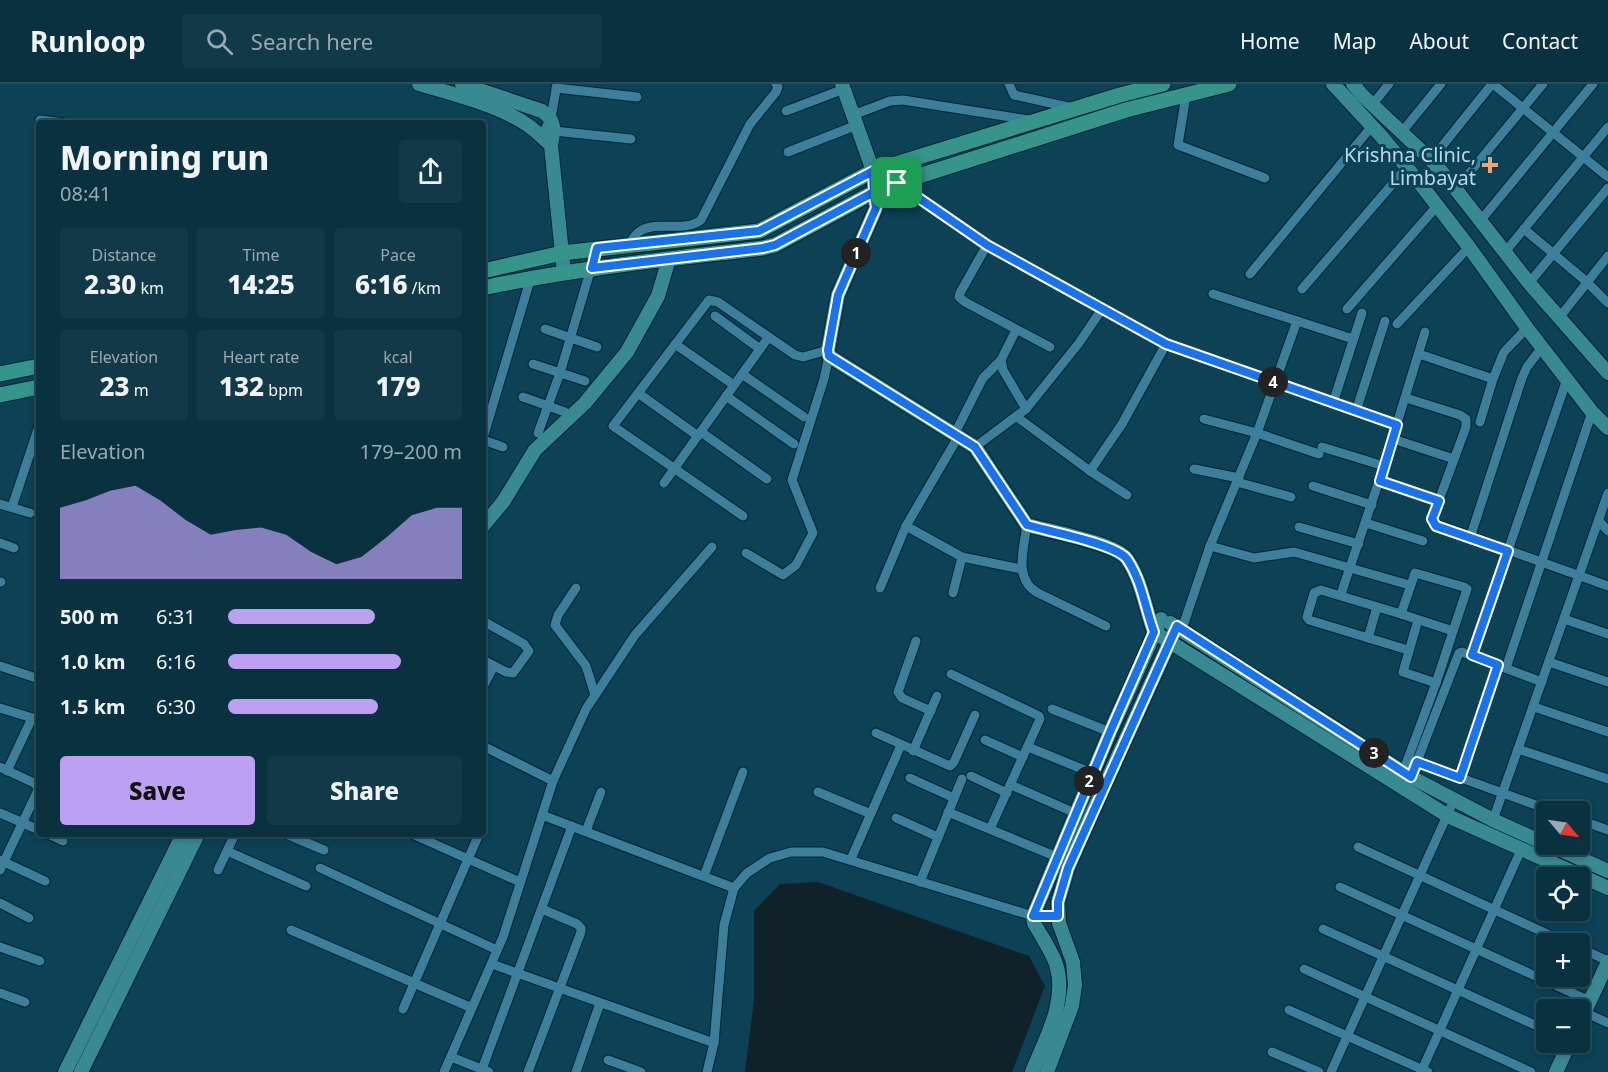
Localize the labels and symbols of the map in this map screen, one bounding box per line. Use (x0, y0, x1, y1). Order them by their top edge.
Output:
place label: Krishna Clinic, Limbayat (1344, 141, 1476, 191)
marker: Krishna Clinic, Limbayat (1481, 156, 1499, 174)
pin (871, 157, 922, 208)
pin: 1 (841, 238, 871, 268)
pin: 4 (1258, 367, 1288, 397)
pin: 3 (1359, 738, 1389, 768)
pin: 2 (1074, 766, 1104, 796)
north arrow (1536, 801, 1590, 855)

